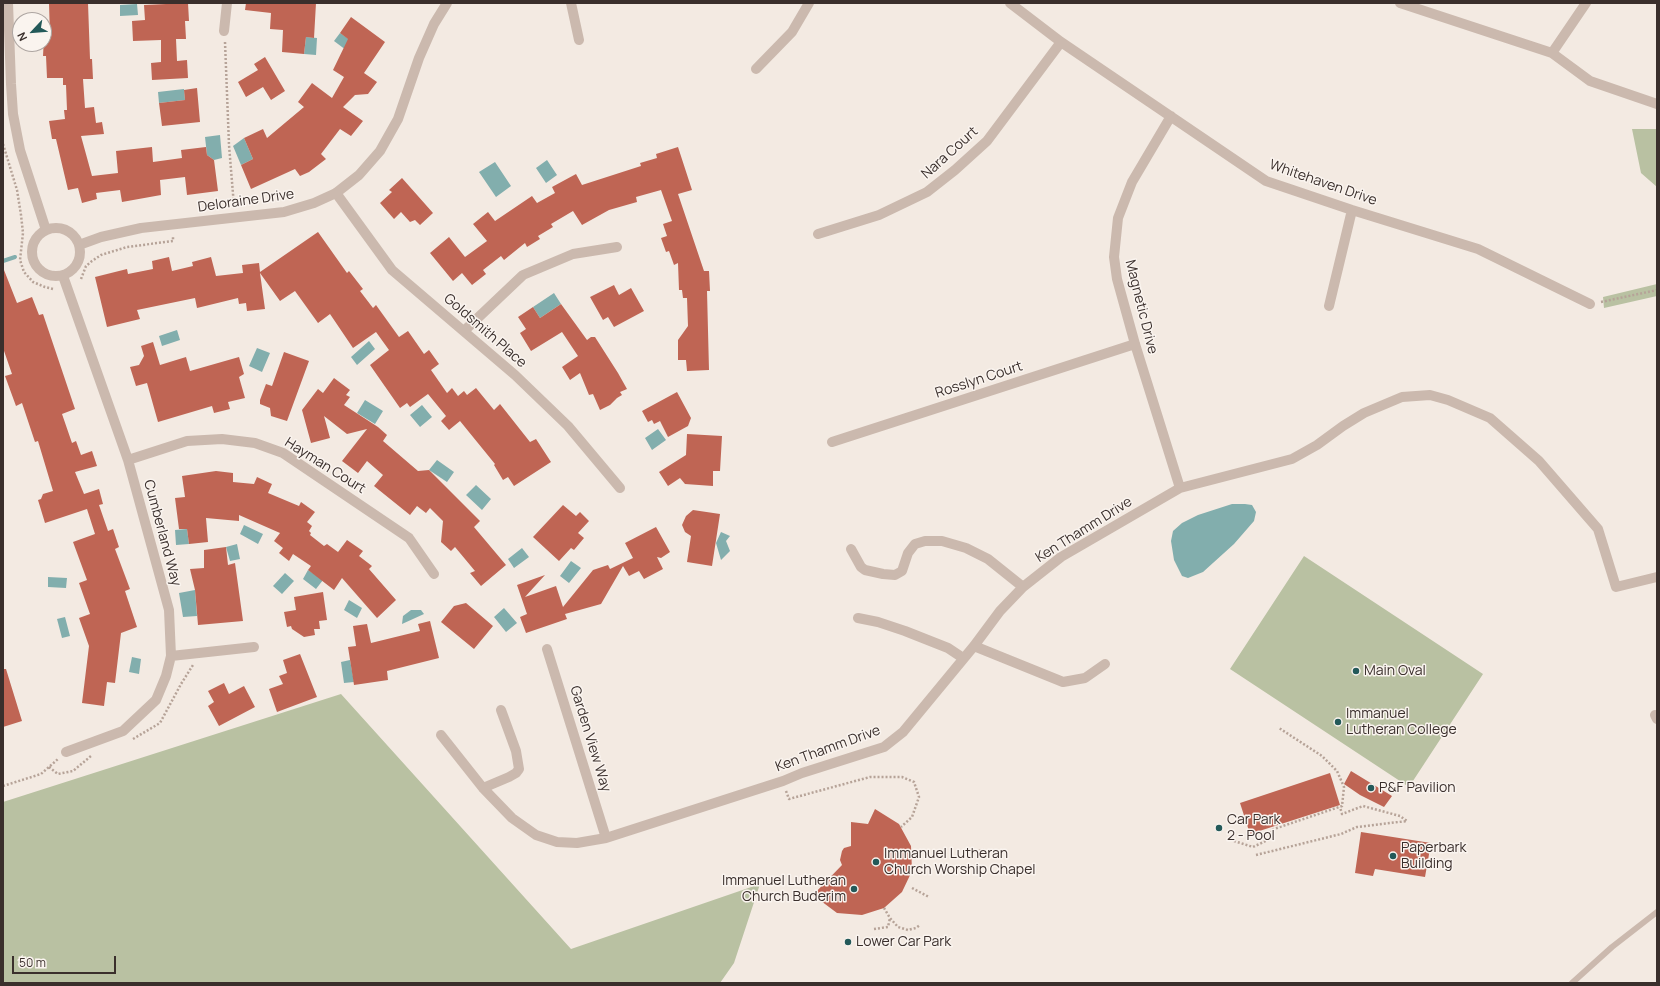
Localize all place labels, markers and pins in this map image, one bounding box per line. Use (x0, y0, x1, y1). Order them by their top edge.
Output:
place label: Main Oval (1364, 663, 1426, 679)
marker: Main Oval (1351, 666, 1361, 676)
place label: Immanuel Lutheran College (1346, 706, 1457, 738)
marker: Immanuel Lutheran College (1333, 717, 1343, 727)
place label: P&F Pavilion (1379, 780, 1456, 796)
marker: P&F Pavilion (1366, 783, 1376, 793)
place label: Car Park 2 - Pool (1227, 812, 1281, 844)
marker: Car Park 2 - Pool (1214, 823, 1224, 833)
place label: Paperbark Building (1401, 840, 1466, 872)
place label: Immanuel Lutheran Church Worship Chapel (884, 846, 1036, 878)
marker: Paperbark Building (1388, 851, 1398, 861)
marker: Immanuel Lutheran Church Worship Chapel (871, 857, 881, 867)
place label: Immanuel Lutheran Church Buderim (722, 873, 846, 906)
marker: Immanuel Lutheran Church Buderim (849, 884, 859, 894)
place label: Lower Car Park (856, 934, 951, 950)
marker: Lower Car Park (843, 937, 853, 947)

